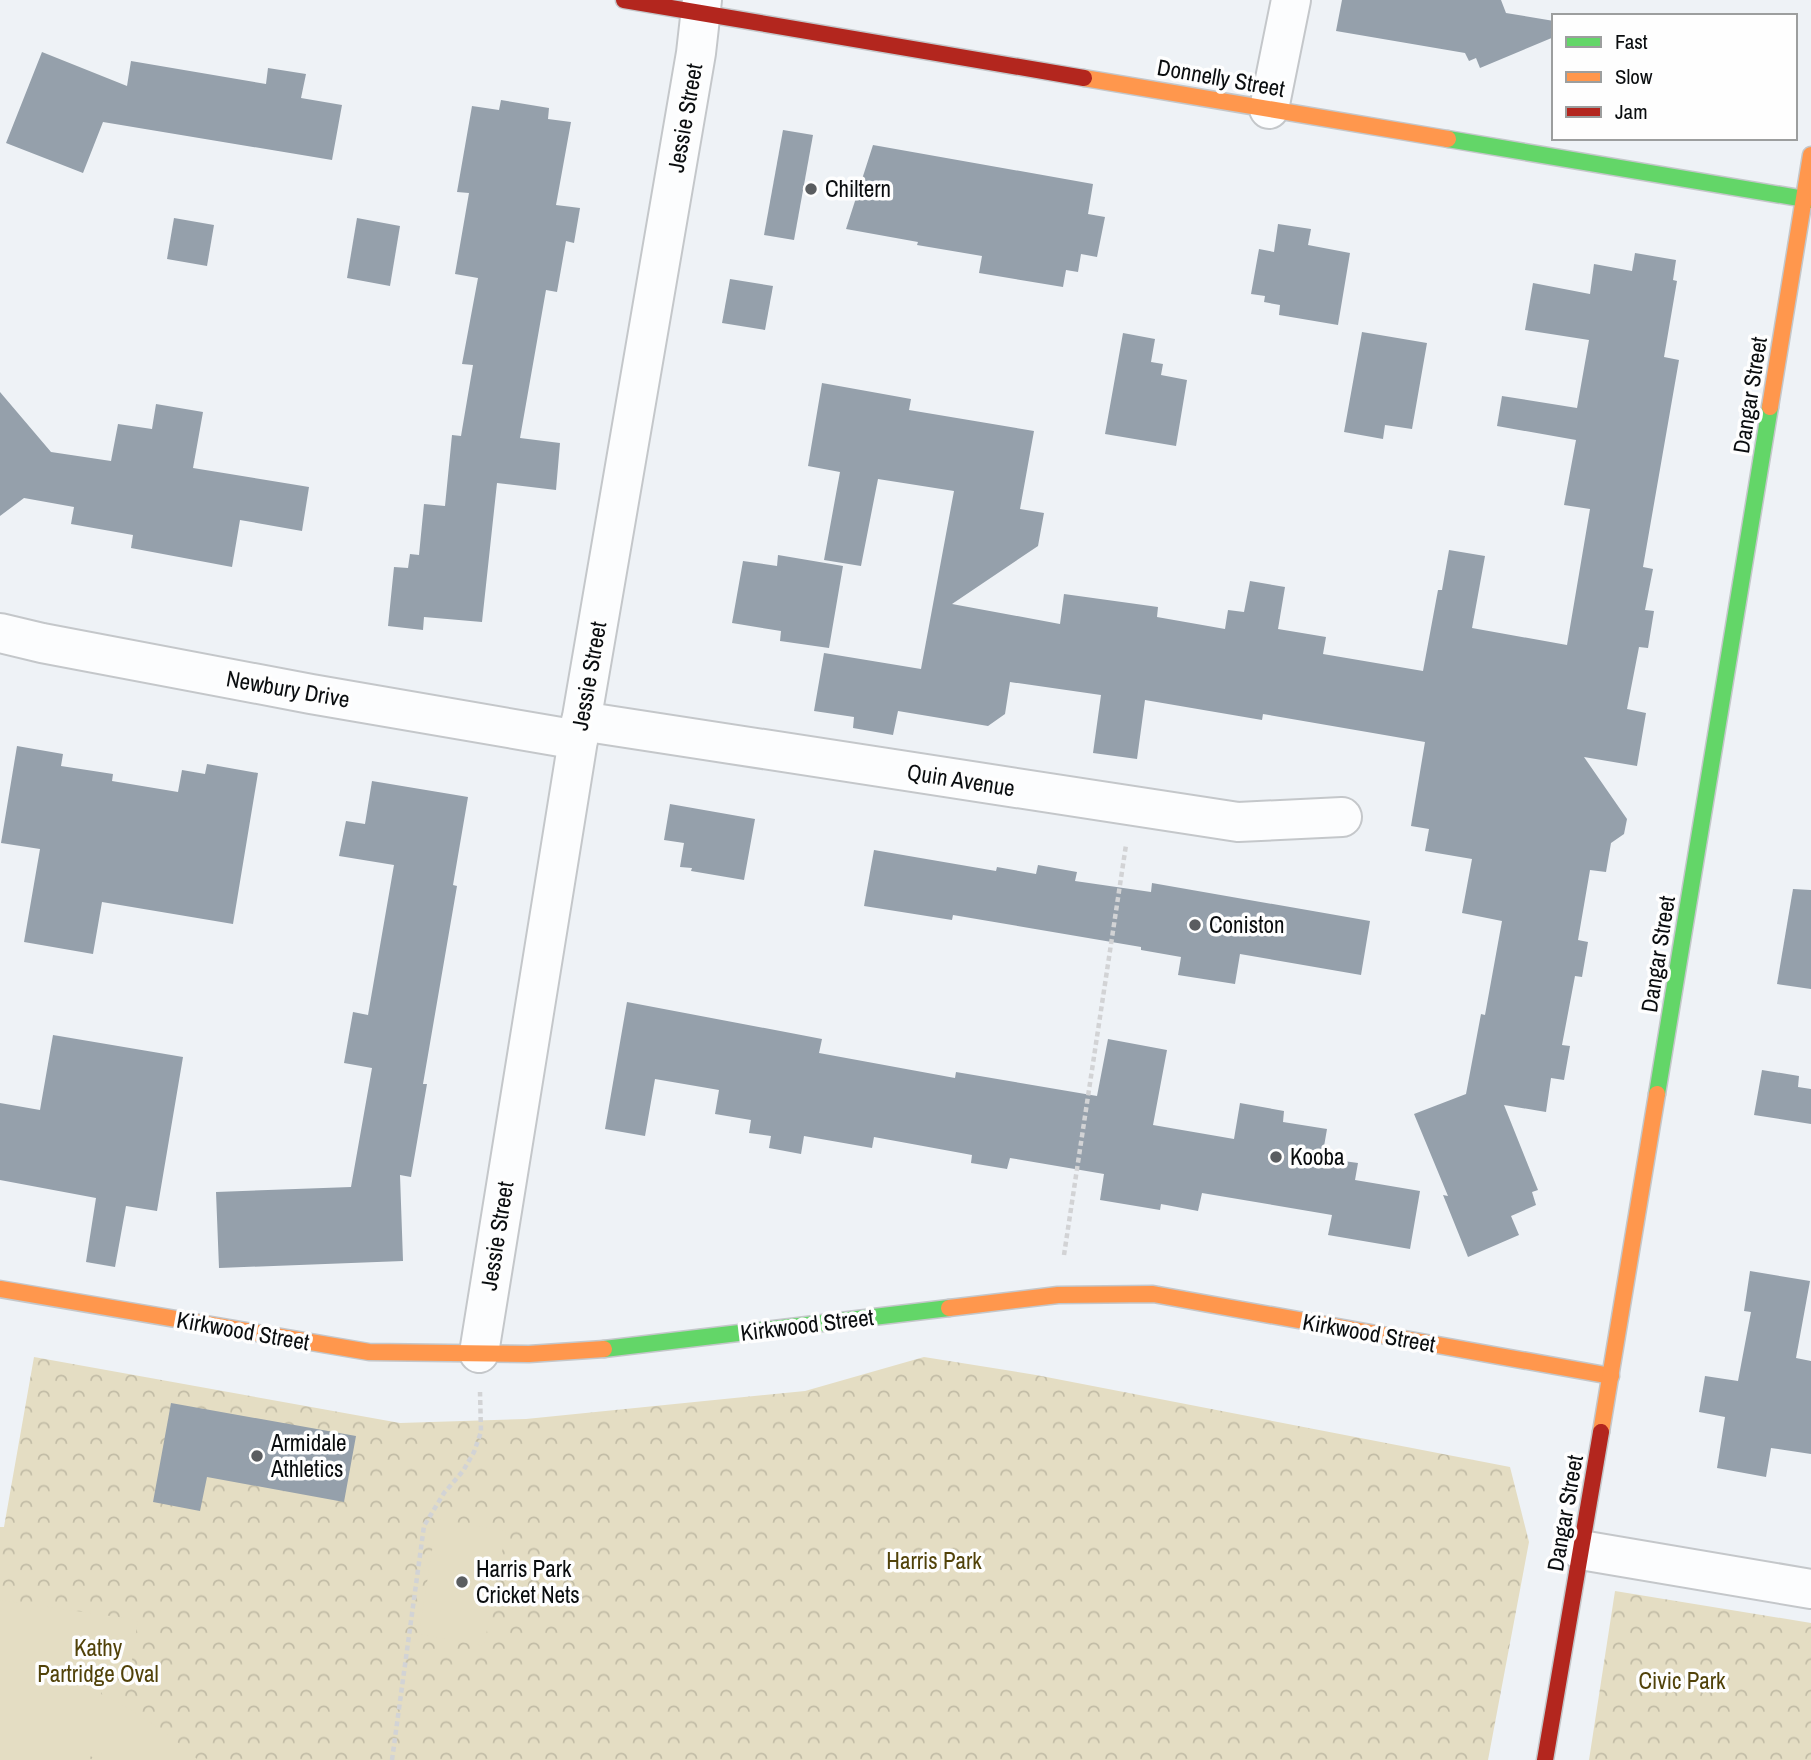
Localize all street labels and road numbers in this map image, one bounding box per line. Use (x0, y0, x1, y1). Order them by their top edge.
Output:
street label: Donnelly Street (1155, 51, 1287, 104)
street label: Jessie Street (660, 61, 709, 175)
street label: Dangar Street (1725, 335, 1774, 455)
street label: Jessie Street (564, 619, 613, 733)
street label: Newbury Drive (224, 662, 352, 715)
street label: Quin Avenue (905, 756, 1017, 803)
street label: Dangar Street (1633, 894, 1682, 1014)
street label: Jessie Street (473, 1179, 520, 1293)
street label: Kirkwood Street (738, 1301, 875, 1348)
street label: Kirkwood Street (174, 1304, 312, 1357)
street label: Kirkwood Street (1300, 1306, 1438, 1359)
street label: Dangar Street (1539, 1452, 1590, 1573)

